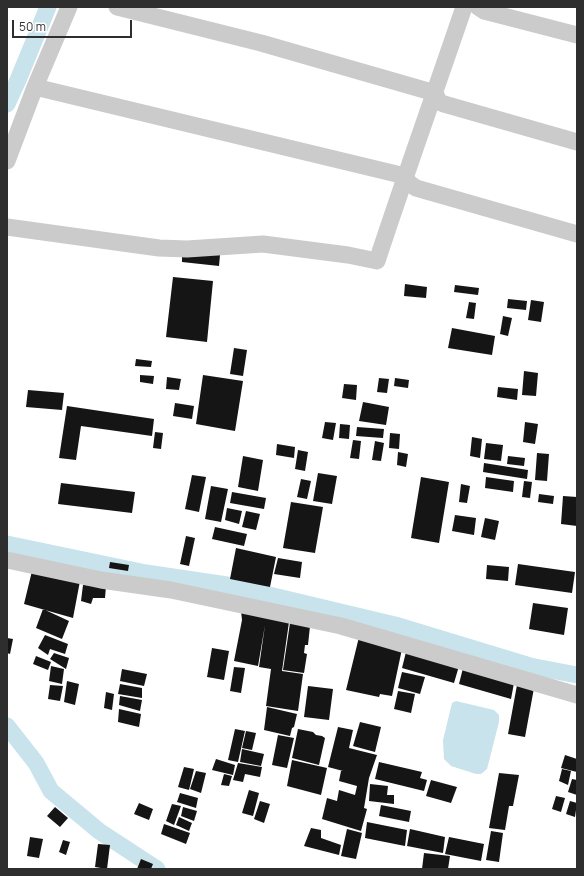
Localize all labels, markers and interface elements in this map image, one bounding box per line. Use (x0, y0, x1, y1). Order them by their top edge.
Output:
scale bar (14, 12, 134, 38)
text: 50 m (19, 18, 46, 35)

